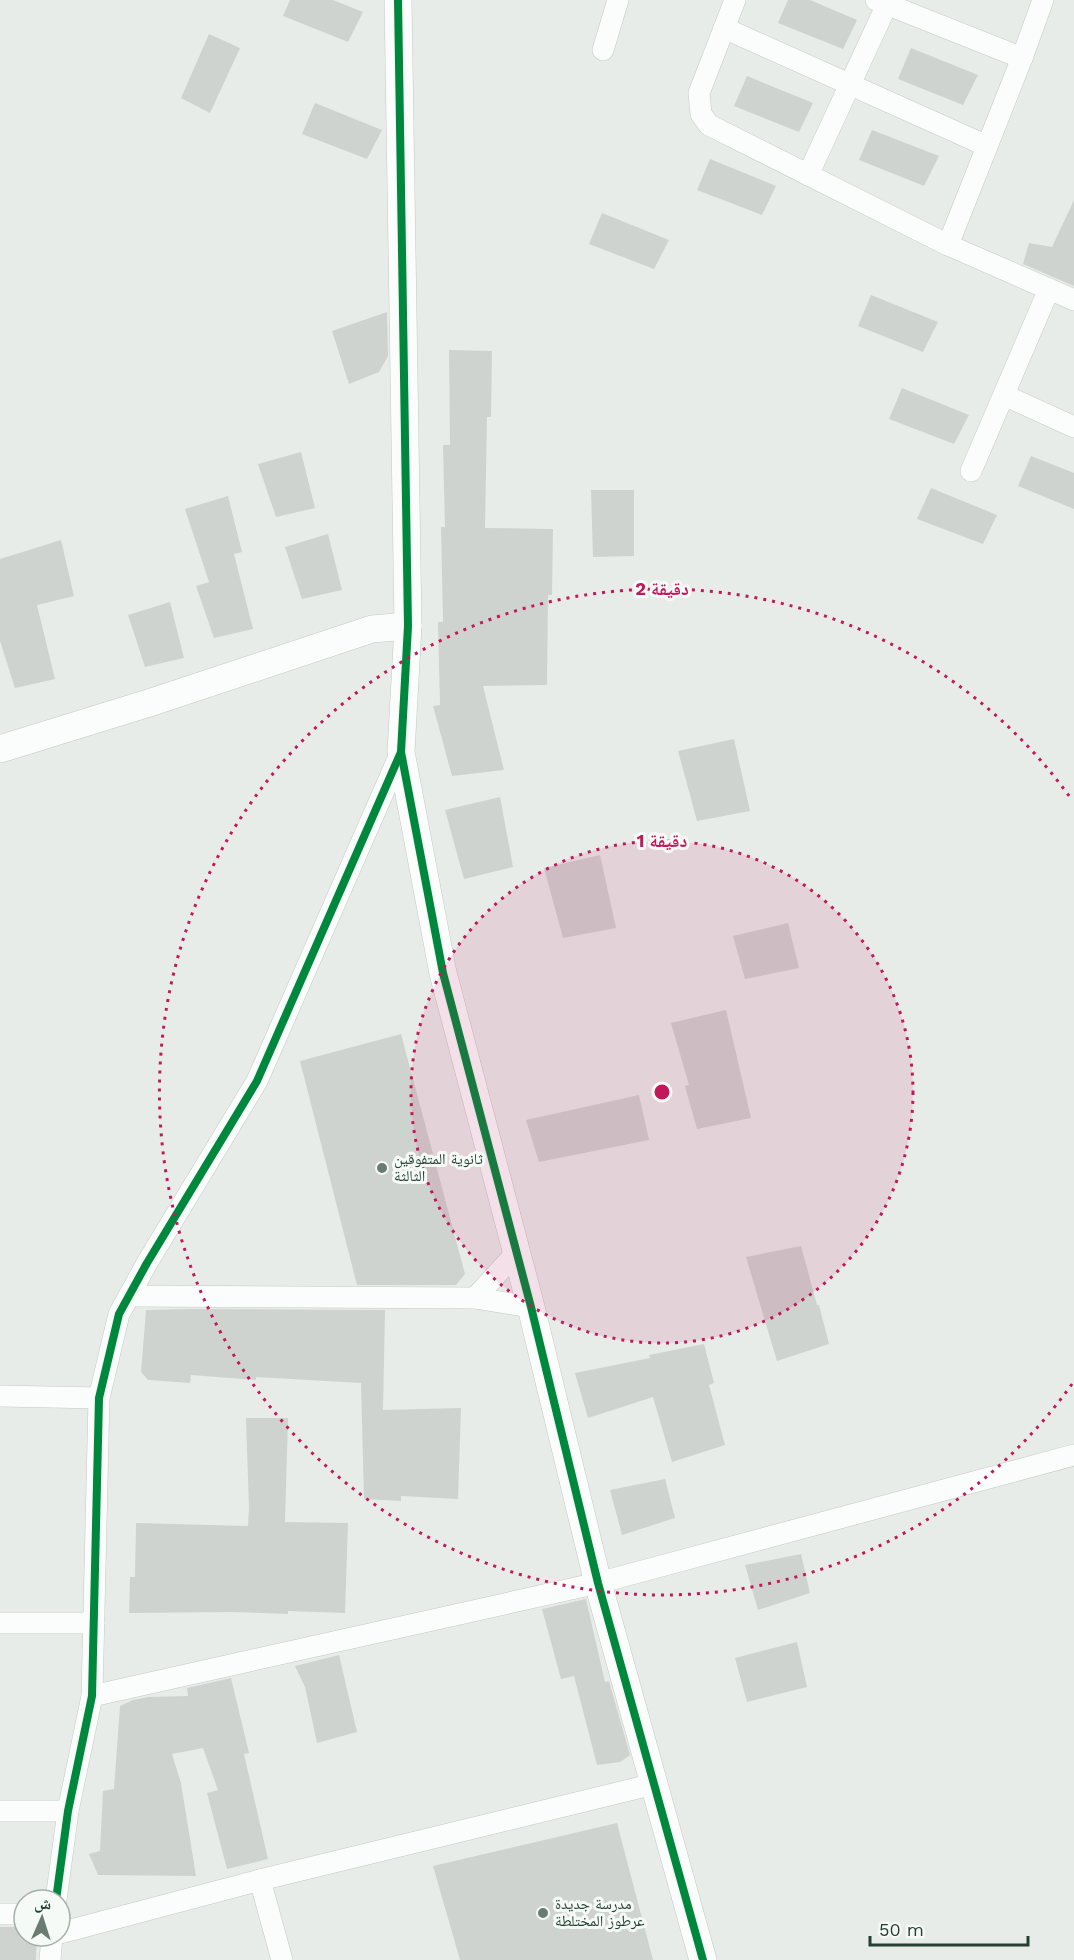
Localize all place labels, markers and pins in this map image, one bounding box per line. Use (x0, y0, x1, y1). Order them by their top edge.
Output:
centre of rings (652, 1082, 672, 1102)
place label: ثانوية المتفوقين الثالثة (394, 1150, 483, 1185)
marker: ثانوية المتفوقين الثالثة (375, 1161, 389, 1175)
place label: مدرسة جديدة عرطوز المختلطة (555, 1895, 645, 1930)
marker: مدرسة جديدة عرطوز المختلطة (536, 1906, 550, 1920)

